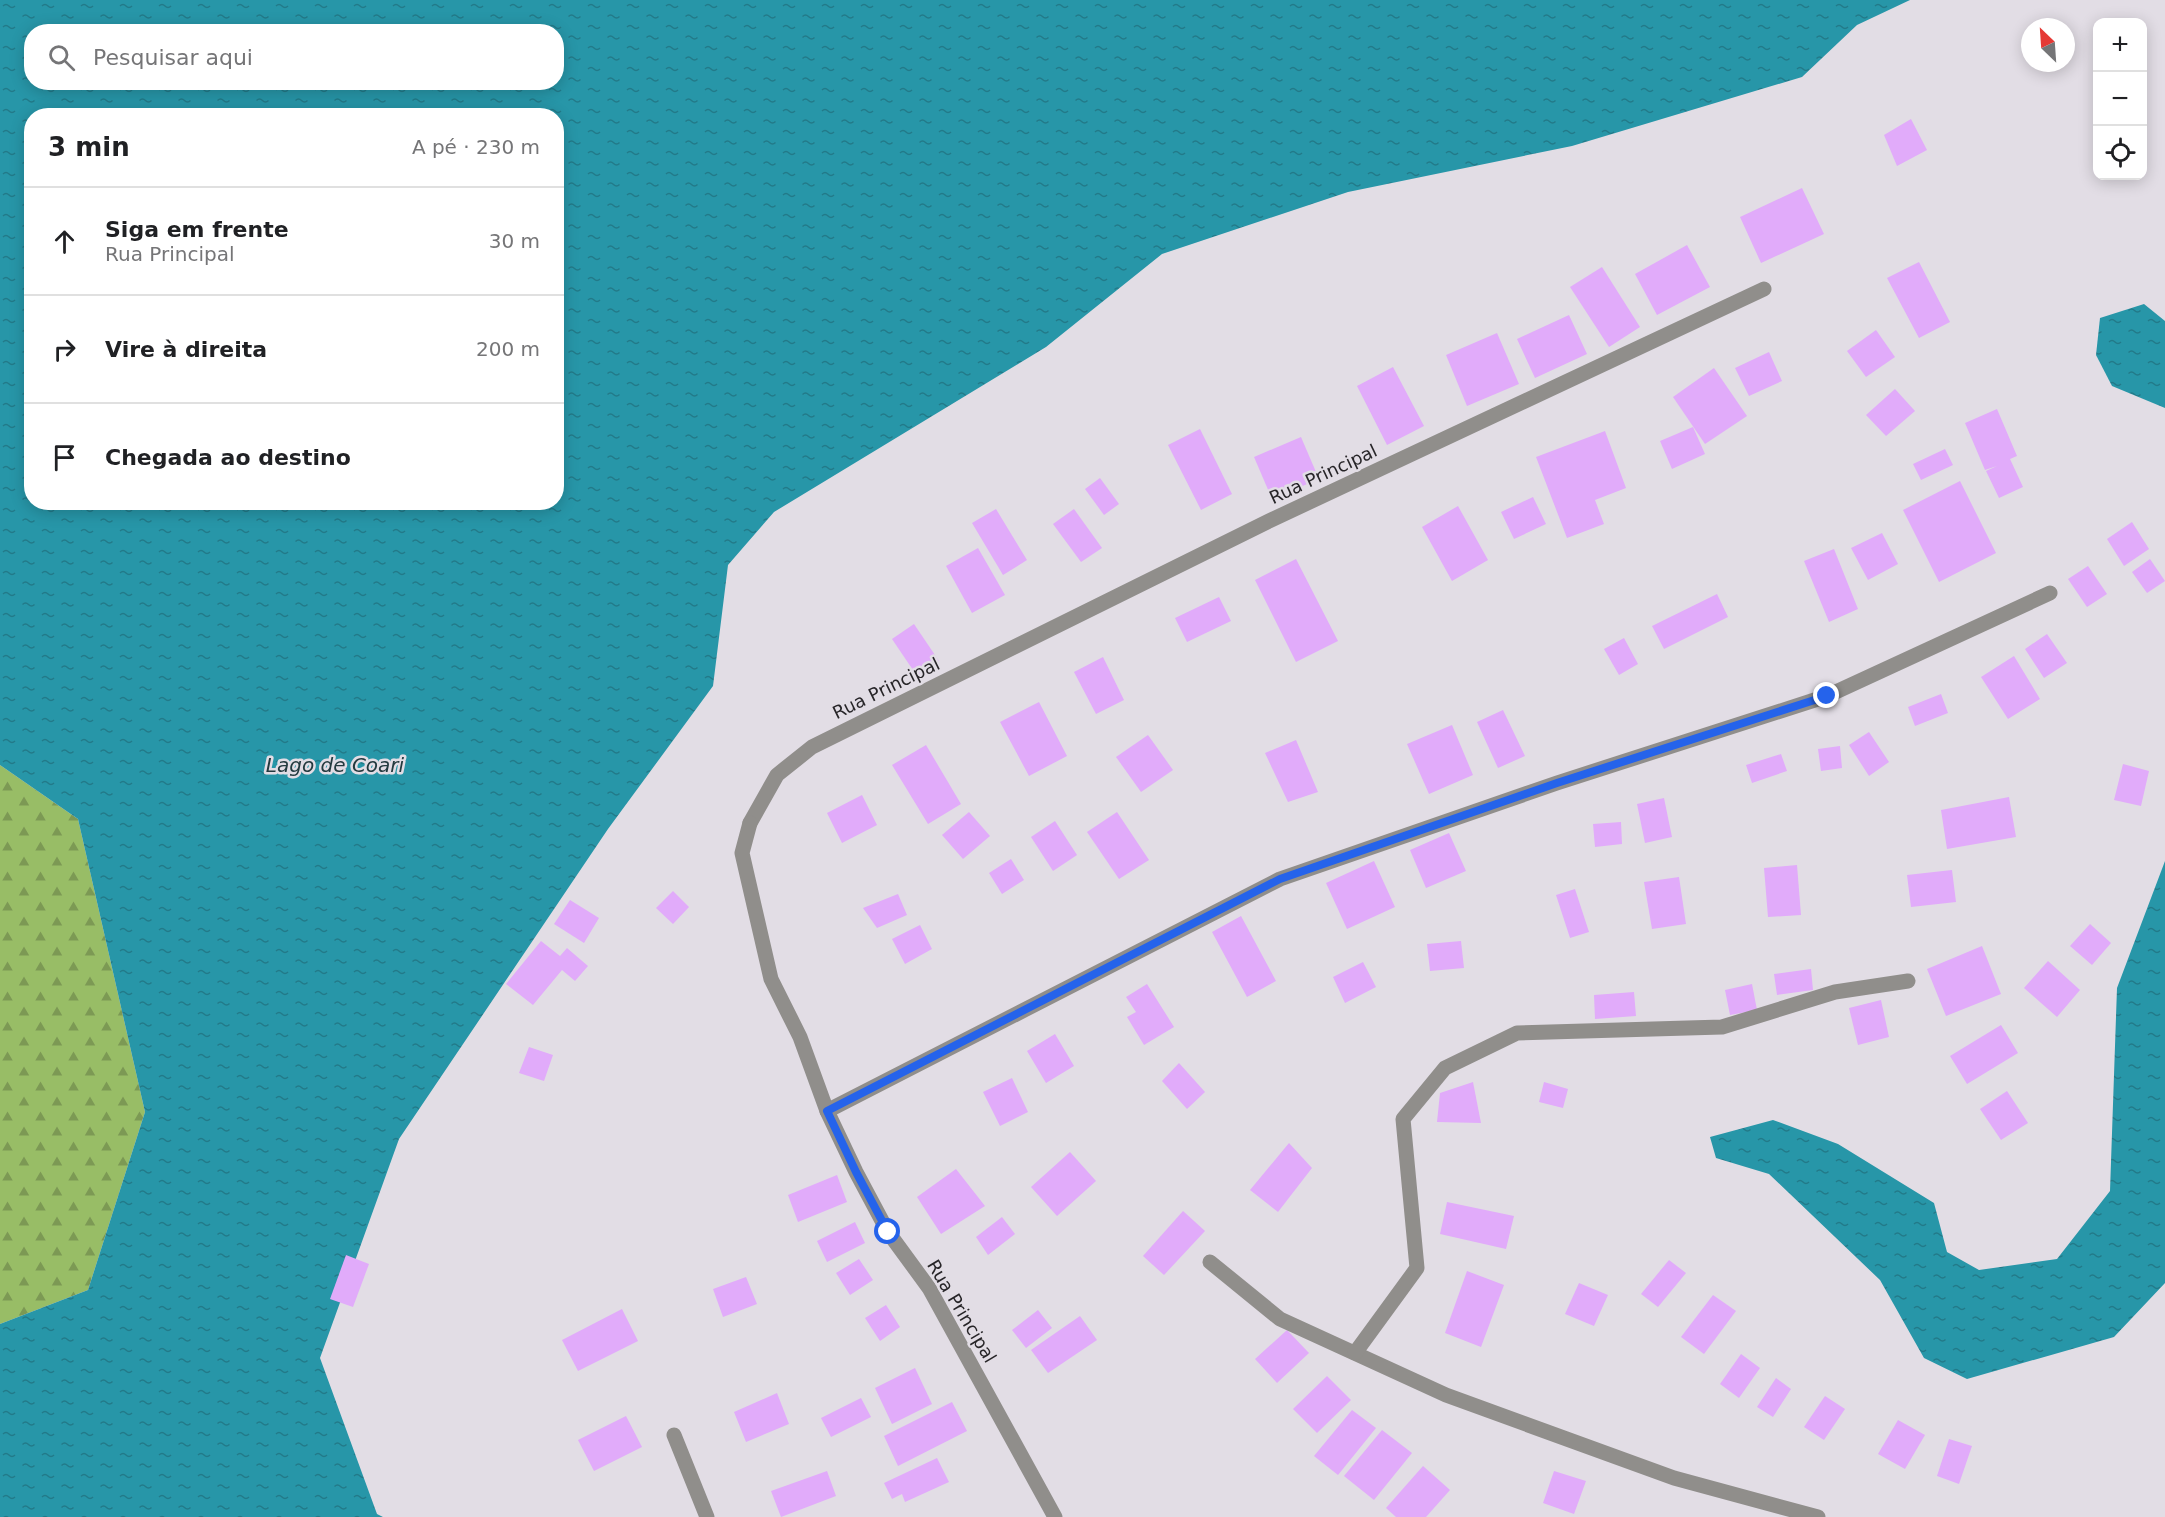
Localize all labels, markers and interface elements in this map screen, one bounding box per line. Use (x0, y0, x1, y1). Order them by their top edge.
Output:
north arrow (2021, 18, 2075, 72)
map controls (2093, 18, 2147, 180)
button: + (2093, 18, 2147, 72)
search box (24, 24, 564, 90)
icon: search (45, 41, 78, 74)
text: Pesquisar aqui (93, 45, 253, 70)
button: − (2093, 72, 2147, 126)
button: locate (2093, 126, 2147, 180)
text: 3 min (48, 132, 130, 162)
text: A pé · 230 m (412, 135, 540, 159)
text: Siga em frente (105, 217, 289, 242)
icon: ahead (48, 225, 81, 258)
text: 30 m (489, 229, 540, 253)
text: Rua Principal (105, 242, 235, 266)
icon: right (48, 333, 81, 366)
text: Vire à direita (105, 337, 267, 362)
text: 200 m (476, 337, 540, 361)
street label: Rua Principal (1266, 440, 1380, 508)
icon: arrive (48, 441, 81, 474)
text: Chegada ao destino (105, 445, 351, 470)
street label: Rua Principal (829, 653, 943, 723)
route end (1813, 682, 1839, 708)
water label: Lago de Coari (266, 753, 405, 777)
route start (874, 1218, 900, 1244)
street label: Rua Principal (923, 1256, 1001, 1366)

